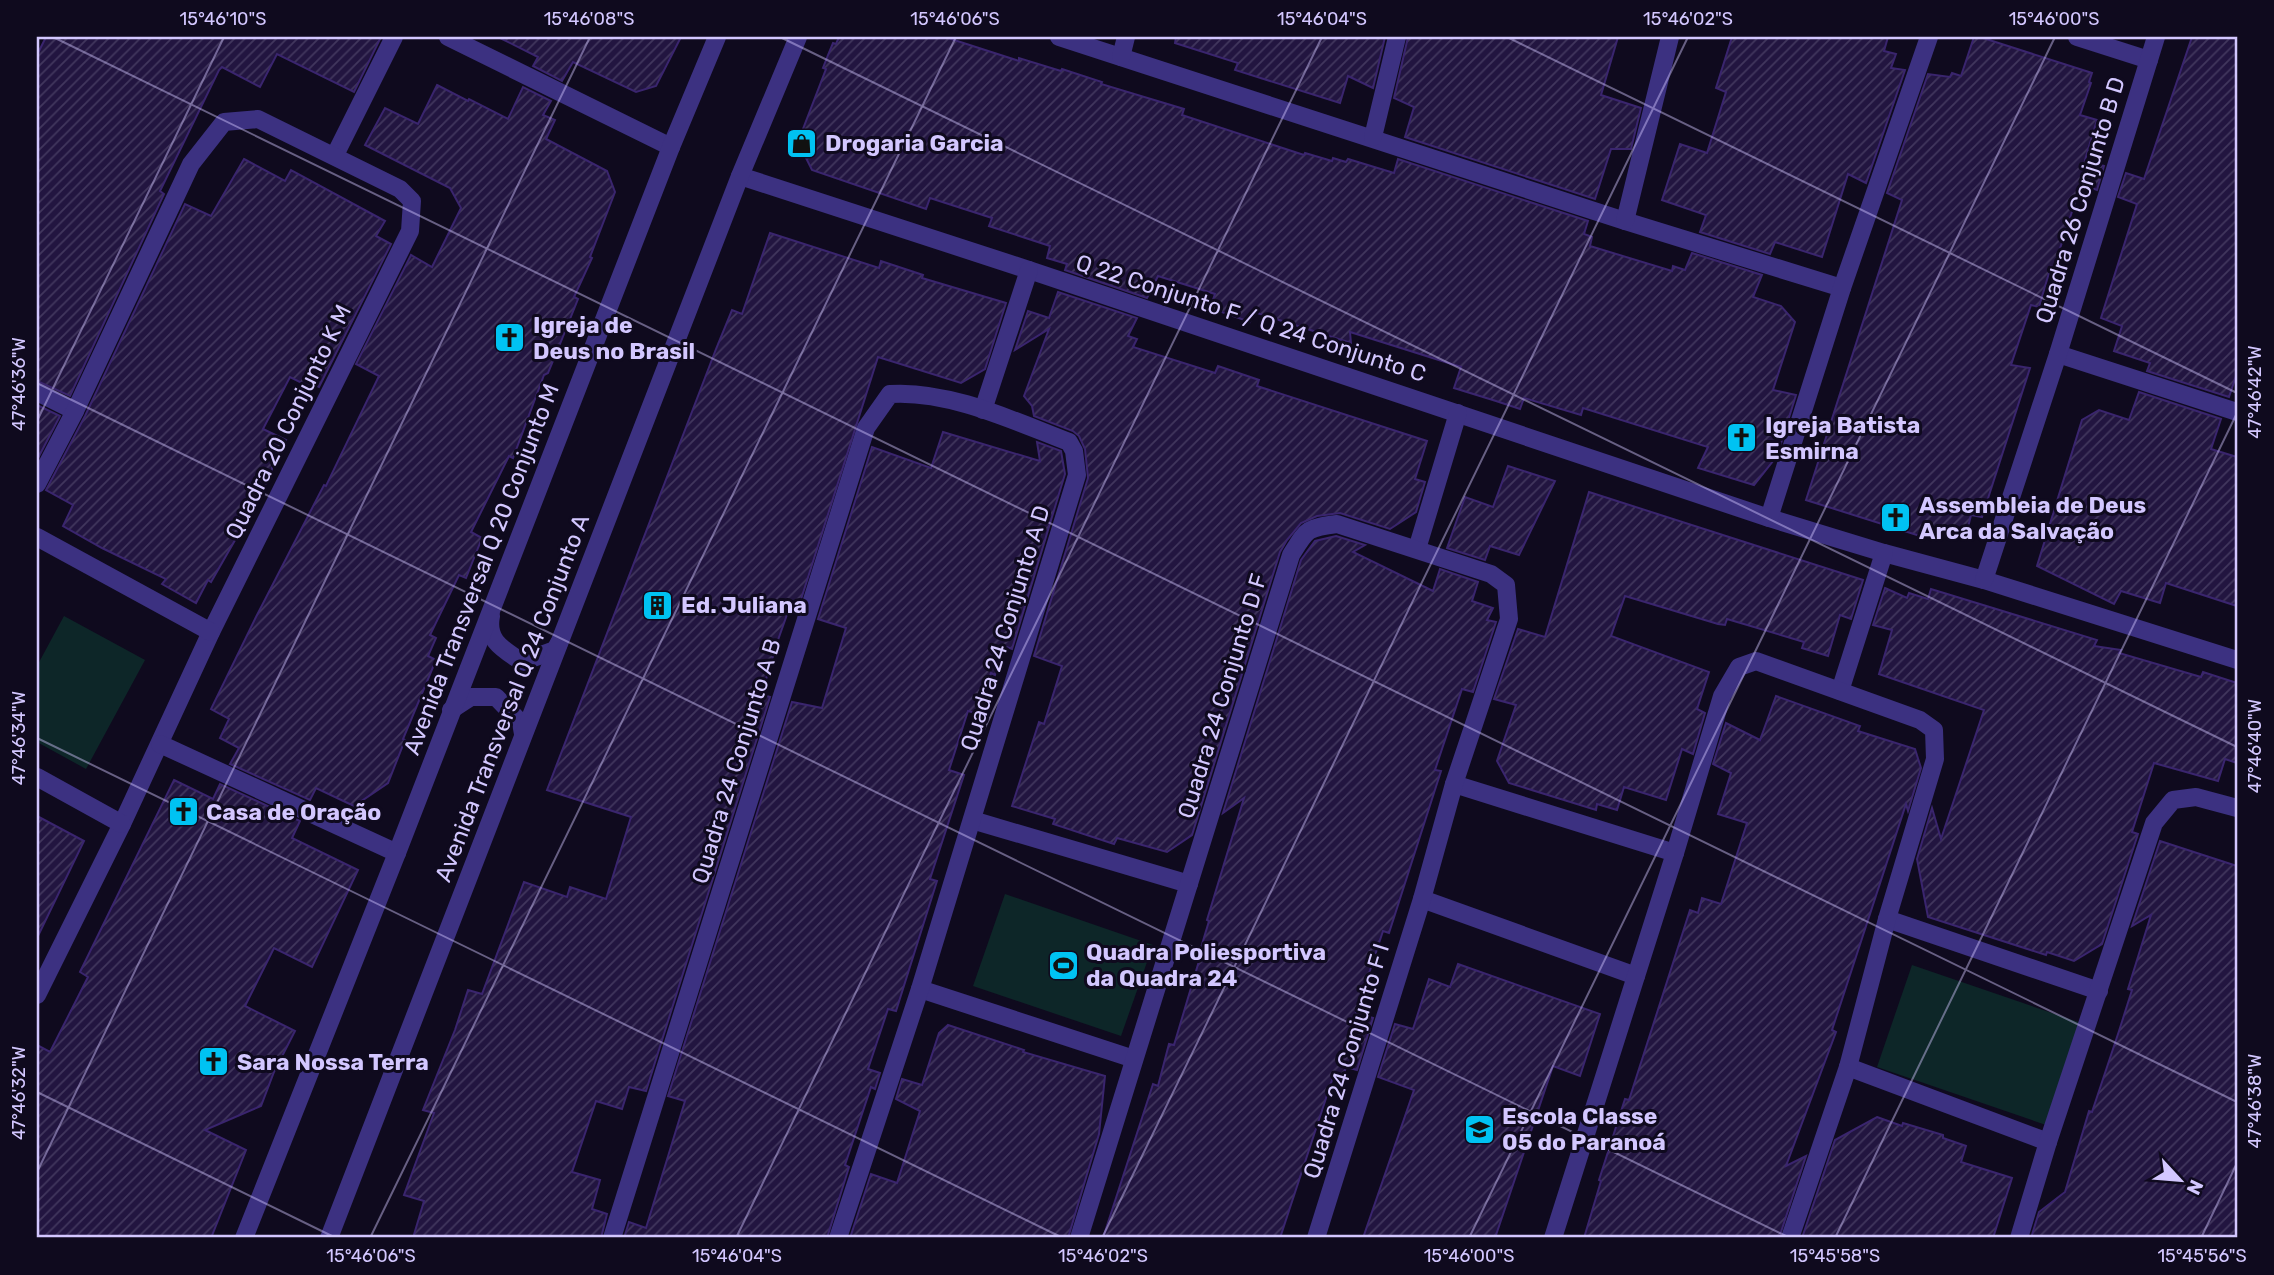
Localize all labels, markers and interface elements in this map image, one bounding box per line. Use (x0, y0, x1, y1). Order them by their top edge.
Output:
text: 15°46'10"S (180, 8, 266, 30)
text: 15°46'08"S (544, 8, 634, 30)
text: 15°46'06"S (910, 8, 1000, 30)
text: 15°46'04"S (1277, 8, 1367, 30)
text: 15°46'02"S (1643, 8, 1733, 30)
text: 15°46'00"S (2009, 8, 2099, 30)
street label: Quadra 26 Conjunto B D (2029, 73, 2131, 327)
shop icon: Drogaria Garcia (785, 126, 819, 160)
place label: Drogaria Garcia (825, 129, 1004, 157)
street label: Q 22 Conjunto F / Q 24 Conjunto C (1072, 248, 1430, 388)
street label: Quadra 20 Conjunto K M (219, 300, 357, 544)
place label: Igreja de Deus no Brasil (533, 311, 695, 365)
church icon: Igreja de Deus no Brasil (493, 321, 527, 355)
text: 47°46'36"W (8, 337, 30, 431)
text: 47°46'42"W (2244, 345, 2266, 439)
street label: Avenida Transversal Q 20 Conjunto M (397, 379, 565, 759)
place label: Igreja Batista Esmirna (1765, 411, 1920, 465)
church icon: Igreja Batista Esmirna (1725, 421, 1759, 455)
place label: Assembleia de Deus Arca da Salvação (1919, 491, 2146, 545)
church icon: Assembleia de Deus Arca da Salvação (1879, 501, 1913, 535)
street label: Quadra 24 Conjunto A D (954, 502, 1056, 754)
street label: Avenida Transversal Q 24 Conjunto A (429, 510, 595, 886)
street label: Quadra 24 Conjunto D F (1171, 570, 1273, 822)
building icon: Ed. Juliana (641, 588, 675, 622)
place label: Ed. Juliana (681, 591, 807, 619)
street label: Quadra 24 Conjunto A B (685, 635, 787, 887)
text: 47°46'34"W (8, 691, 30, 785)
text: 47°46'40"W (2244, 699, 2266, 793)
church icon: Casa de Oração (166, 795, 200, 829)
place label: Casa de Oração (206, 798, 381, 826)
place label: Quadra Poliesportiva da Quadra 24 (1086, 938, 1326, 992)
street label: Quadra 24 Conjunto F I (1297, 940, 1395, 1182)
sports icon: Quadra Poliesportiva da Quadra 24 (1046, 948, 1080, 982)
church icon: Sara Nossa Terra (197, 1045, 231, 1079)
text: 47°46'32"W (8, 1046, 30, 1140)
place label: Sara Nossa Terra (237, 1048, 429, 1076)
text: 47°46'38"W (2244, 1053, 2266, 1149)
place label: Escola Classe 05 do Paranoá (1502, 1102, 1666, 1156)
school or university icon: Escola Classe 05 do Paranoá (1462, 1112, 1496, 1146)
north arrow (2144, 1146, 2214, 1216)
text: N (2181, 1176, 2208, 1198)
text: 15°46'06"S (326, 1245, 416, 1267)
text: 15°46'04"S (692, 1245, 782, 1267)
text: 15°46'02"S (1058, 1245, 1148, 1267)
text: 15°46'00"S (1424, 1245, 1514, 1267)
text: 15°45'58"S (1790, 1245, 1880, 1267)
text: 15°45'56"S (2157, 1245, 2247, 1267)

